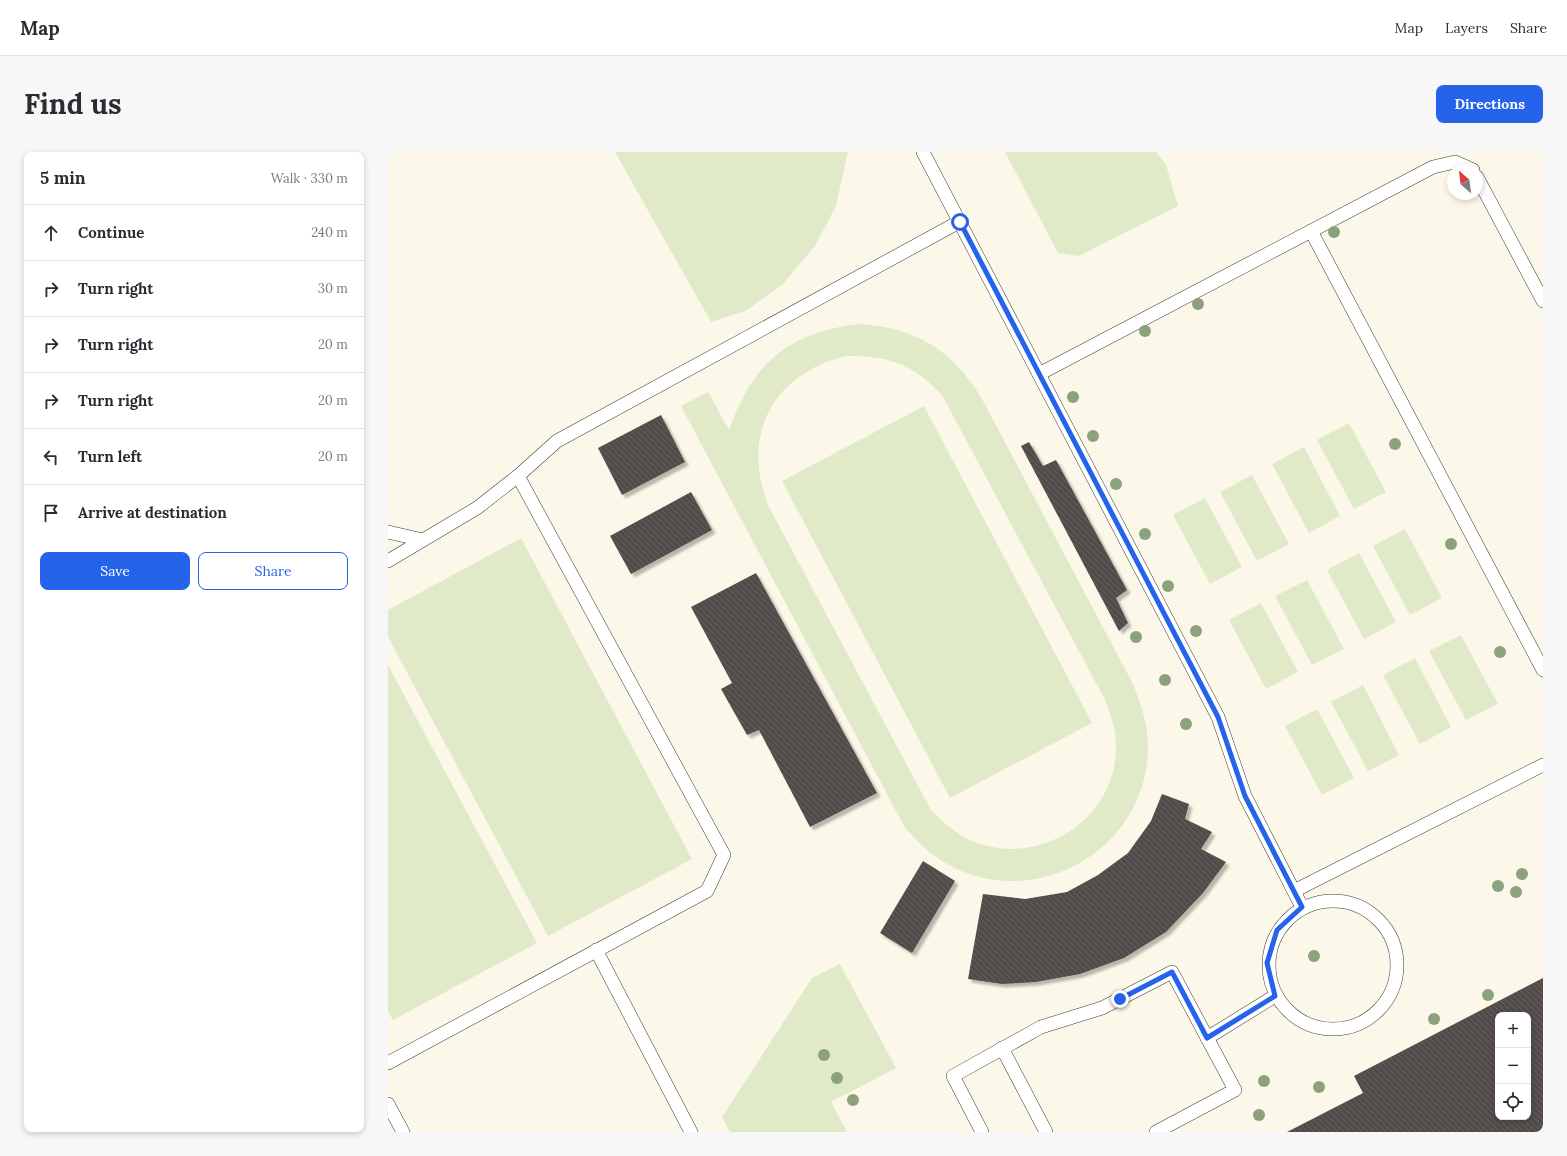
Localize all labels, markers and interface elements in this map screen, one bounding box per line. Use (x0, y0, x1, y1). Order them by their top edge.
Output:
text: Map (20, 16, 60, 40)
text: Map (1395, 19, 1423, 37)
text: Layers (1445, 19, 1488, 37)
text: Share (1510, 19, 1547, 37)
button: Directions (1436, 85, 1543, 123)
text: Find us (24, 86, 122, 122)
north arrow (1447, 164, 1483, 200)
text: 5 min (40, 167, 86, 189)
text: Walk · 330 m (271, 170, 348, 187)
route start (951, 213, 969, 231)
icon: ahead (40, 222, 62, 244)
text: Continue (78, 223, 144, 242)
text: 240 m (311, 224, 348, 241)
icon: right (40, 278, 62, 300)
text: Turn right (78, 279, 154, 298)
text: 30 m (318, 280, 348, 297)
icon: right (40, 334, 62, 356)
text: Turn right (78, 335, 154, 354)
text: 20 m (318, 336, 348, 353)
icon: right (40, 390, 62, 412)
text: Turn right (78, 391, 154, 410)
text: 20 m (318, 392, 348, 409)
icon: left (40, 446, 62, 468)
text: Turn left (78, 447, 142, 466)
text: 20 m (318, 448, 348, 465)
icon: arrive (40, 502, 62, 524)
text: Arrive at destination (78, 503, 227, 522)
button: Save (40, 552, 190, 590)
button: Share (198, 552, 348, 590)
route end (1111, 990, 1129, 1008)
map controls (1495, 1012, 1531, 1120)
button: + (1495, 1012, 1531, 1048)
button: − (1495, 1048, 1531, 1084)
button: locate (1495, 1084, 1531, 1120)

